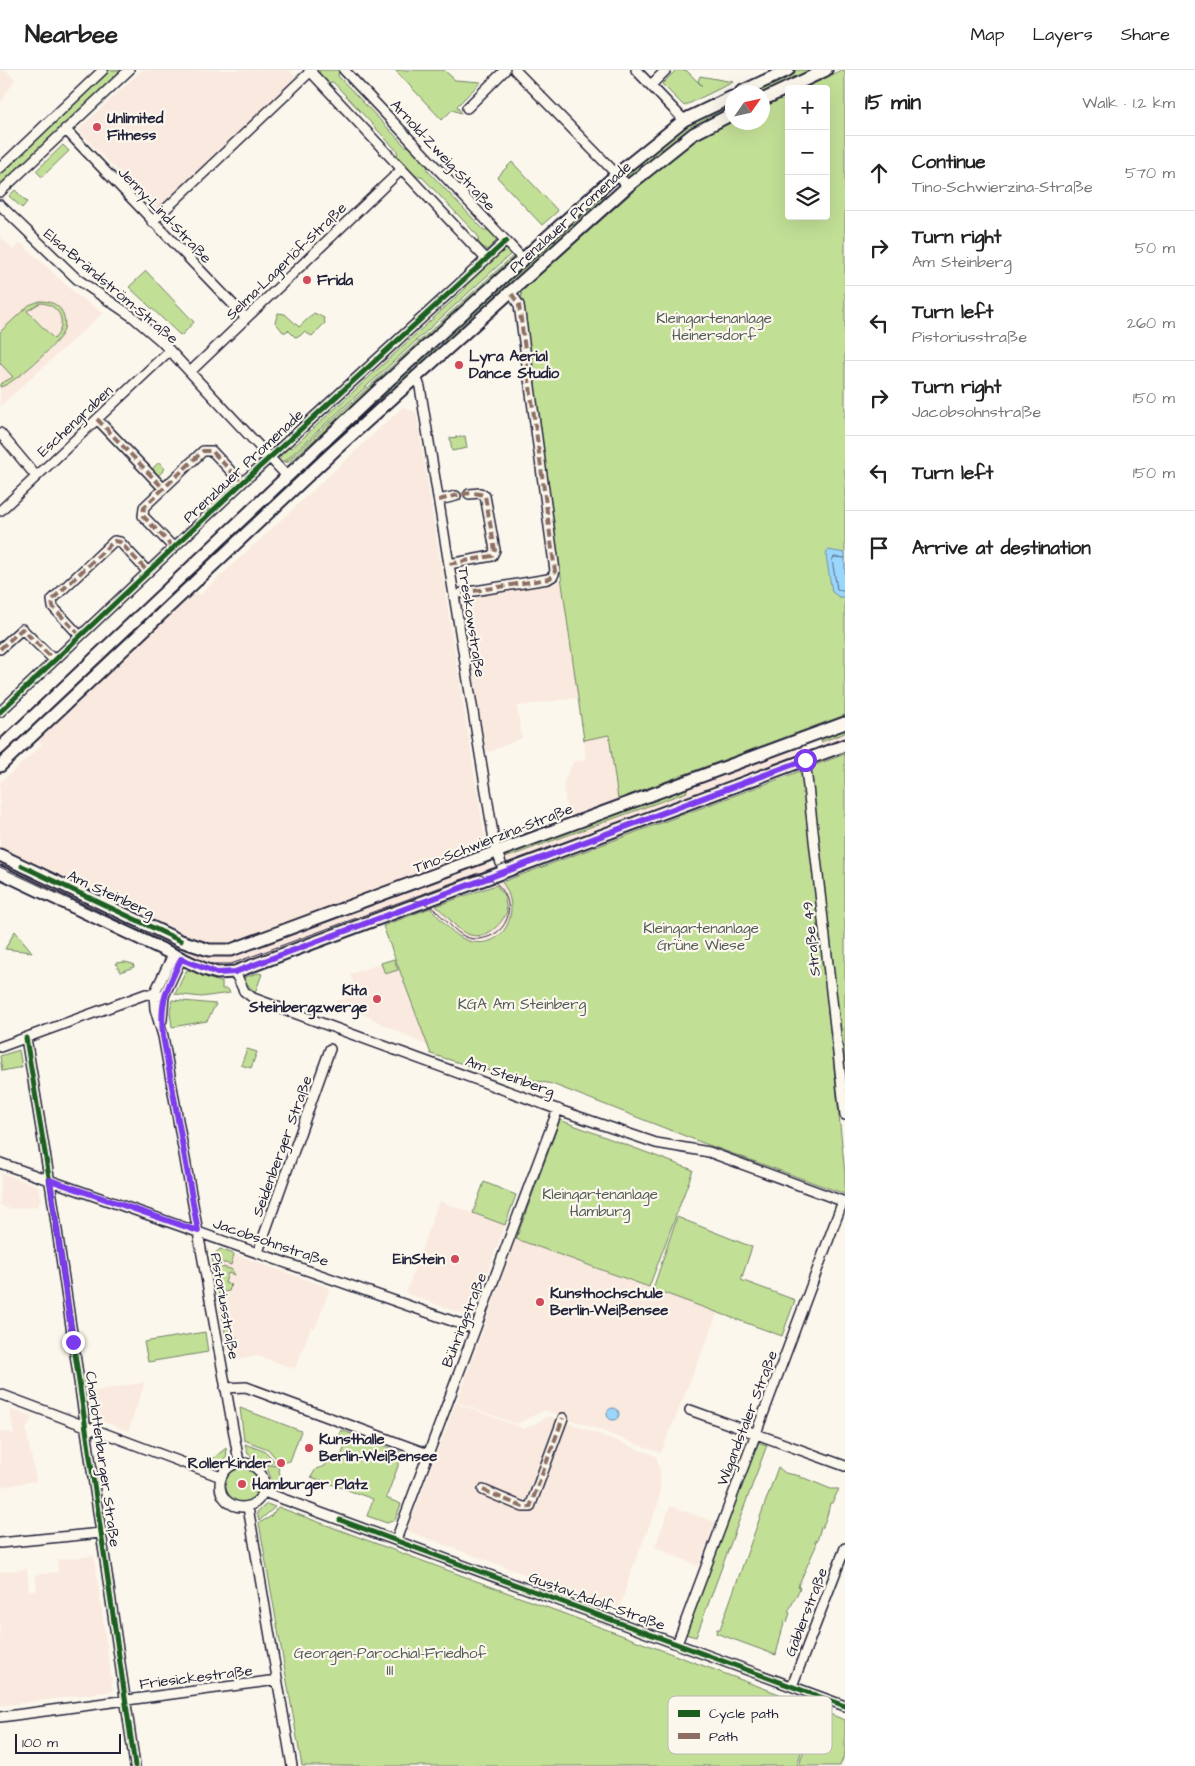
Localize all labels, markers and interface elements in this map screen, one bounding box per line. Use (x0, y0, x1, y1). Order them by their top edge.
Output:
text: Nearbee (25, 18, 118, 52)
text: Map (970, 22, 1004, 47)
text: Layers (1032, 22, 1093, 47)
text: Share (1121, 22, 1170, 47)
north arrow (725, 85, 770, 130)
map controls (785, 85, 830, 220)
button: + (785, 85, 830, 130)
text: 15 min (865, 88, 921, 117)
text: Walk · 1.2 km (1082, 92, 1175, 114)
street label: Arnold-Zweig-Straße (385, 95, 500, 216)
place label: Unlimited Fitness (107, 108, 164, 146)
marker: Unlimited Fitness (91, 121, 103, 133)
button: − (785, 130, 830, 175)
text: Continue (912, 149, 986, 176)
street label: Prenzlauer Promenade (505, 157, 636, 278)
icon: ahead (865, 159, 893, 187)
street label: Jenny-Lind-Straße (112, 162, 216, 269)
text: 570 m (1125, 162, 1175, 184)
button: layers (785, 175, 830, 220)
text: Tino-Schwierzina-Straße (912, 176, 1093, 198)
street label: Selma-Lagerlöf-Straße (221, 198, 352, 326)
street label: Elsa-Brändström-Straße (39, 224, 182, 349)
text: Turn right (912, 224, 1001, 251)
icon: right (865, 234, 893, 262)
text: 50 m (1135, 237, 1175, 259)
text: Am Steinberg (912, 251, 1012, 273)
place label: Frida (317, 270, 354, 291)
marker: Frida (301, 274, 313, 286)
text: Turn left (912, 299, 993, 326)
park label: Kleingartenanlage Heinersdorf (656, 308, 772, 346)
icon: left (865, 309, 893, 337)
text: 260 m (1127, 312, 1175, 334)
text: Pistoriusstraße (912, 326, 1027, 348)
place label: Lyra Aerial Dance Studio (469, 346, 560, 384)
marker: Lyra Aerial Dance Studio (453, 359, 465, 371)
text: Turn right (912, 374, 1001, 401)
street label: Eschengraben (33, 380, 119, 463)
icon: right (865, 384, 893, 412)
text: 150 m (1133, 387, 1175, 409)
text: Jacobsohnstraße (912, 401, 1041, 423)
street label: Prenzlauer Promenade (178, 405, 308, 528)
icon: left (865, 459, 893, 487)
text: Turn left (912, 460, 993, 487)
text: 150 m (1133, 462, 1175, 484)
icon: arrive (865, 534, 893, 562)
text: Arrive at destination (912, 535, 1091, 562)
street label: Treskowstraße (452, 565, 491, 679)
route start (794, 749, 817, 772)
street label: Tino-Schwierzina-Straße (410, 798, 576, 879)
street label: Am Steinberg (64, 865, 158, 925)
street label: Straße 49 (797, 900, 826, 977)
park label: Kleingartenanlage Grüne Wiese (643, 918, 759, 956)
place label: Kita Steinbergzwerge (248, 980, 367, 1020)
marker: Kita Steinbergzwerge (371, 993, 383, 1005)
park label: KGA Am Steinberg (458, 994, 587, 1016)
street label: Am Steinberg (462, 1051, 558, 1103)
street label: Seidenberger Straße (247, 1073, 319, 1220)
park label: Kleingartenanlage Hamburg (542, 1184, 658, 1223)
street label: Jacobsohnstraße (210, 1213, 332, 1272)
place label: EinStein (393, 1249, 445, 1270)
street label: Pistoriusstraße (205, 1251, 244, 1361)
marker: EinStein (449, 1253, 461, 1265)
street label: Bühringstraße (437, 1270, 493, 1371)
place label: Kunsthochschule Berlin-Weißensee (550, 1283, 668, 1321)
marker: Kunsthochschule Berlin-Weißensee (534, 1296, 546, 1308)
route end (62, 1331, 85, 1354)
street label: Wigandstaler Straße (712, 1348, 784, 1489)
street label: Charlottenburger Straße (79, 1370, 125, 1548)
place label: Kunsthalle Berlin-Weißensee (319, 1429, 437, 1467)
marker: Kunsthalle Berlin-Weißensee (303, 1442, 315, 1454)
place label: Rollerkinder (188, 1453, 272, 1474)
marker: Rollerkinder (275, 1457, 287, 1469)
place label: Hamburger Platz (252, 1474, 368, 1497)
marker: Hamburger Platz (236, 1478, 248, 1490)
street label: Gäblerstraße (780, 1565, 833, 1660)
street label: Gustav-Adolf-Straße (526, 1567, 668, 1636)
park label: Georgen-Parochial-Friedhof III (294, 1643, 486, 1681)
street label: Friesickestraße (138, 1660, 254, 1695)
legend (668, 1696, 832, 1754)
text: Cycle path (709, 1704, 778, 1724)
text: Path (709, 1727, 738, 1747)
scale bar (15, 1731, 121, 1754)
text: 100 m (22, 1733, 58, 1753)

